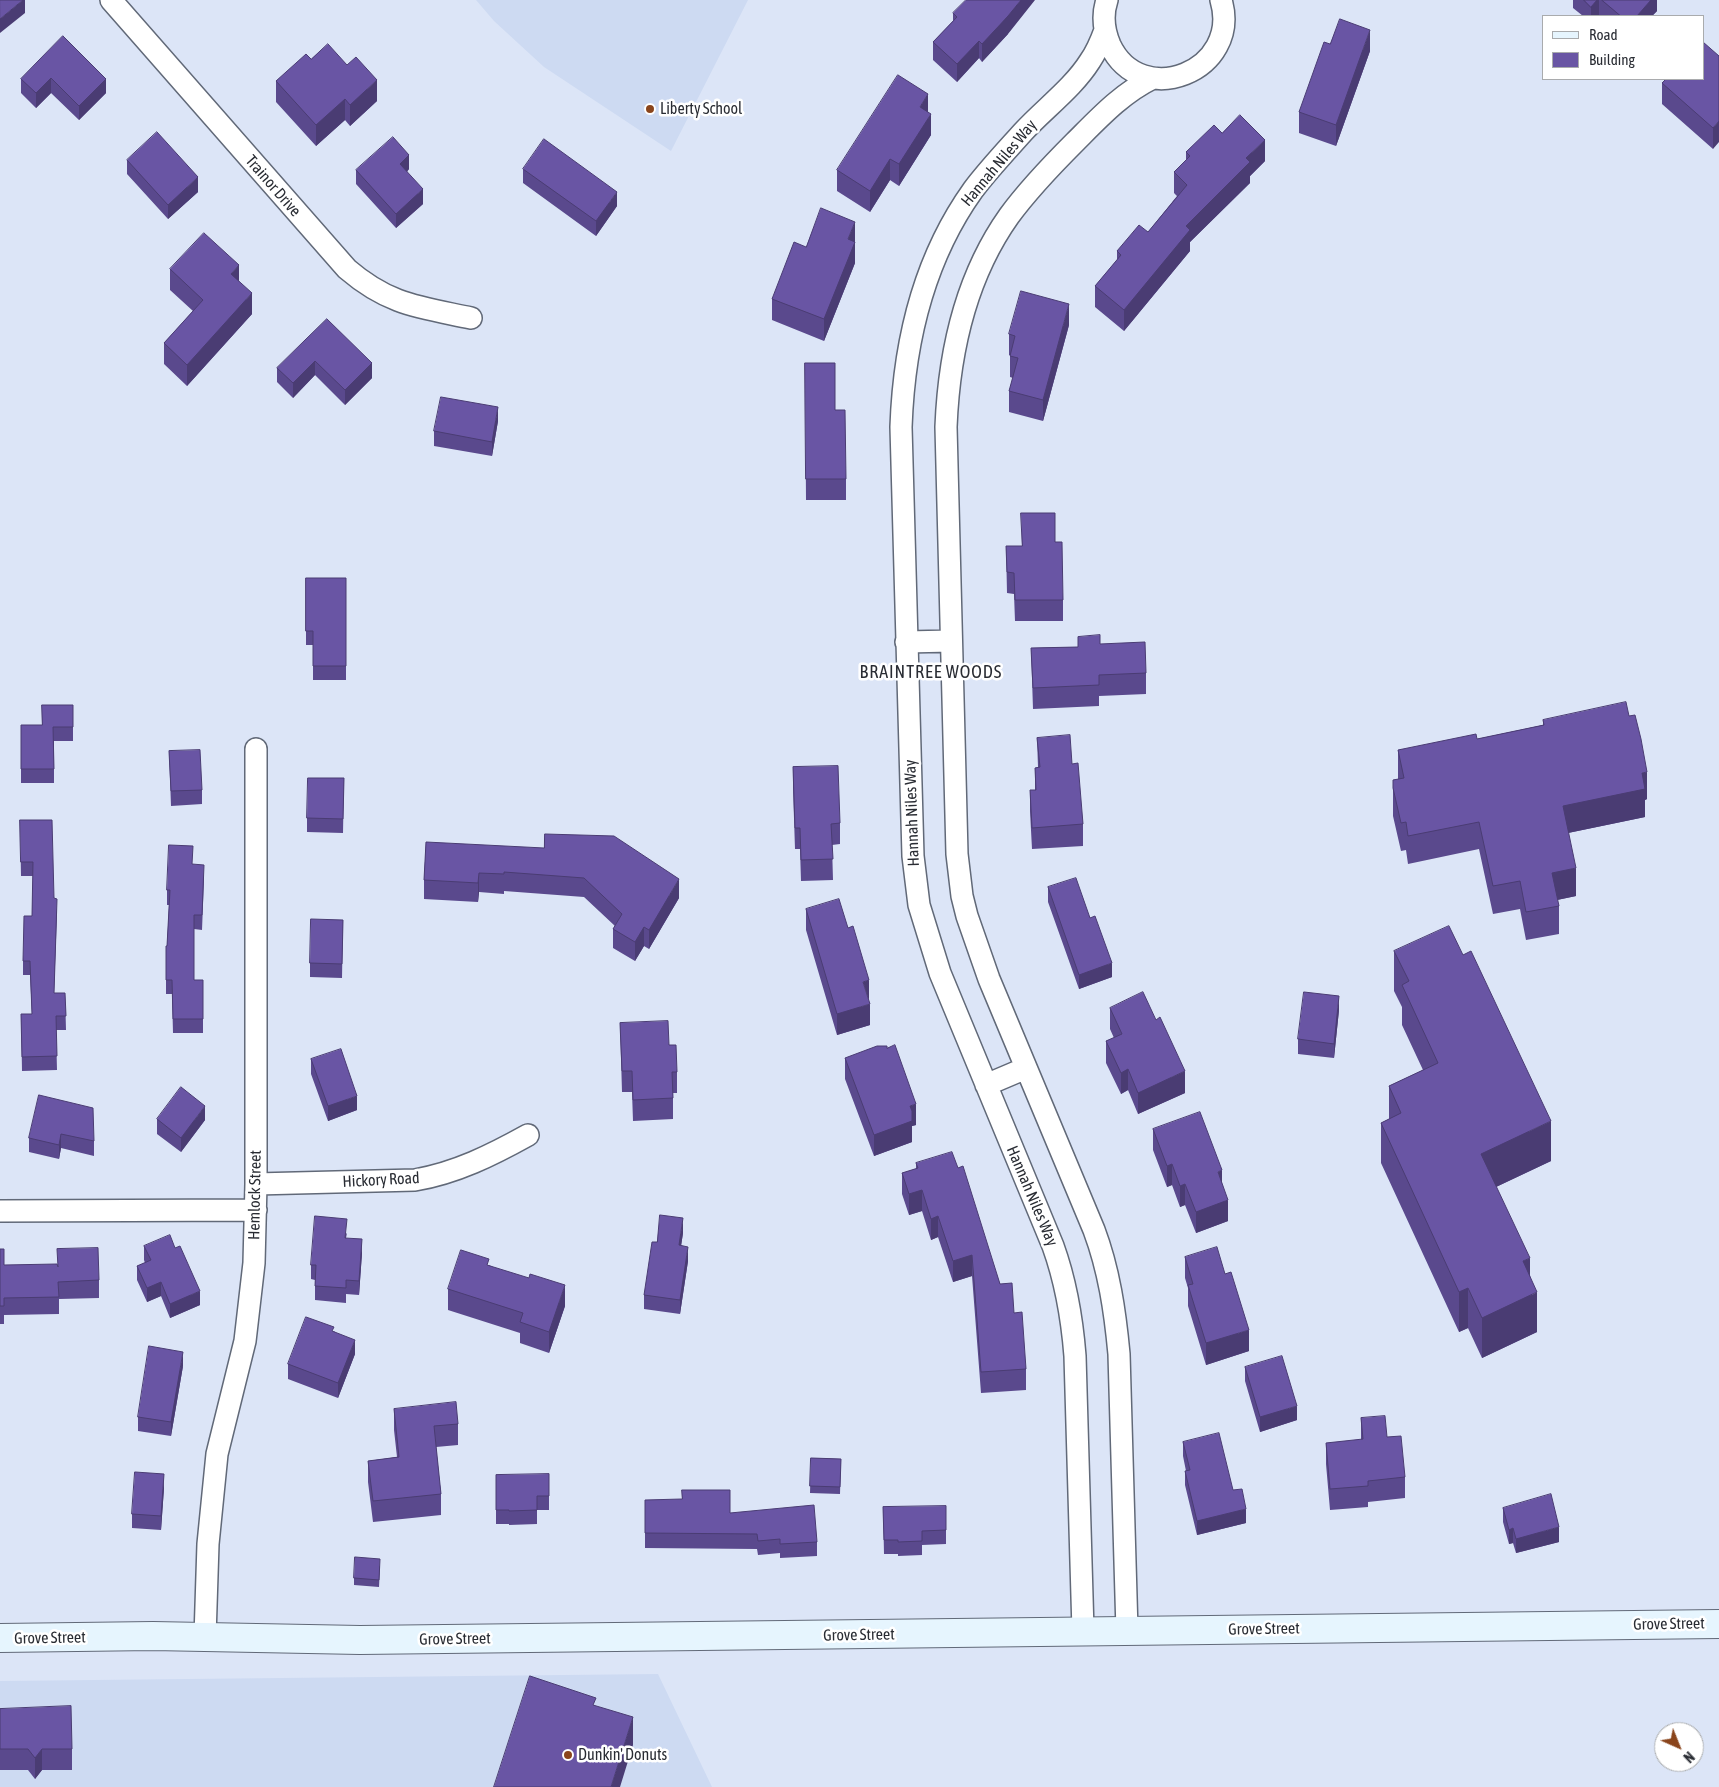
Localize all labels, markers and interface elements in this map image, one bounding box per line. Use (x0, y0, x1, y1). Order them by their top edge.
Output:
legend (1542, 15, 1704, 80)
text: Road (1589, 26, 1618, 43)
text: Building (1589, 51, 1635, 68)
place label: Liberty School (660, 99, 742, 119)
marker: Liberty School (644, 103, 656, 115)
street label: Hannah Niles Way (957, 116, 1041, 210)
street label: Trainor Drive (241, 151, 305, 221)
district label: BRAINTREE WOODS (858, 661, 1004, 683)
street label: Hannah Niles Way (901, 759, 923, 867)
street label: Hannah Niles Way (1002, 1143, 1062, 1249)
street label: Hemlock Street (245, 1150, 265, 1240)
street label: Hickory Road (342, 1168, 420, 1192)
street label: Grove Street (1633, 1614, 1705, 1634)
street label: Grove Street (1228, 1619, 1300, 1639)
street label: Grove Street (823, 1625, 895, 1645)
street label: Grove Street (14, 1628, 86, 1648)
street label: Grove Street (419, 1629, 491, 1649)
north arrow (1654, 1722, 1704, 1772)
place label: Dunkin' Donuts (578, 1745, 667, 1765)
text: N (1680, 1748, 1697, 1766)
marker: Dunkin' Donuts (562, 1749, 574, 1761)

